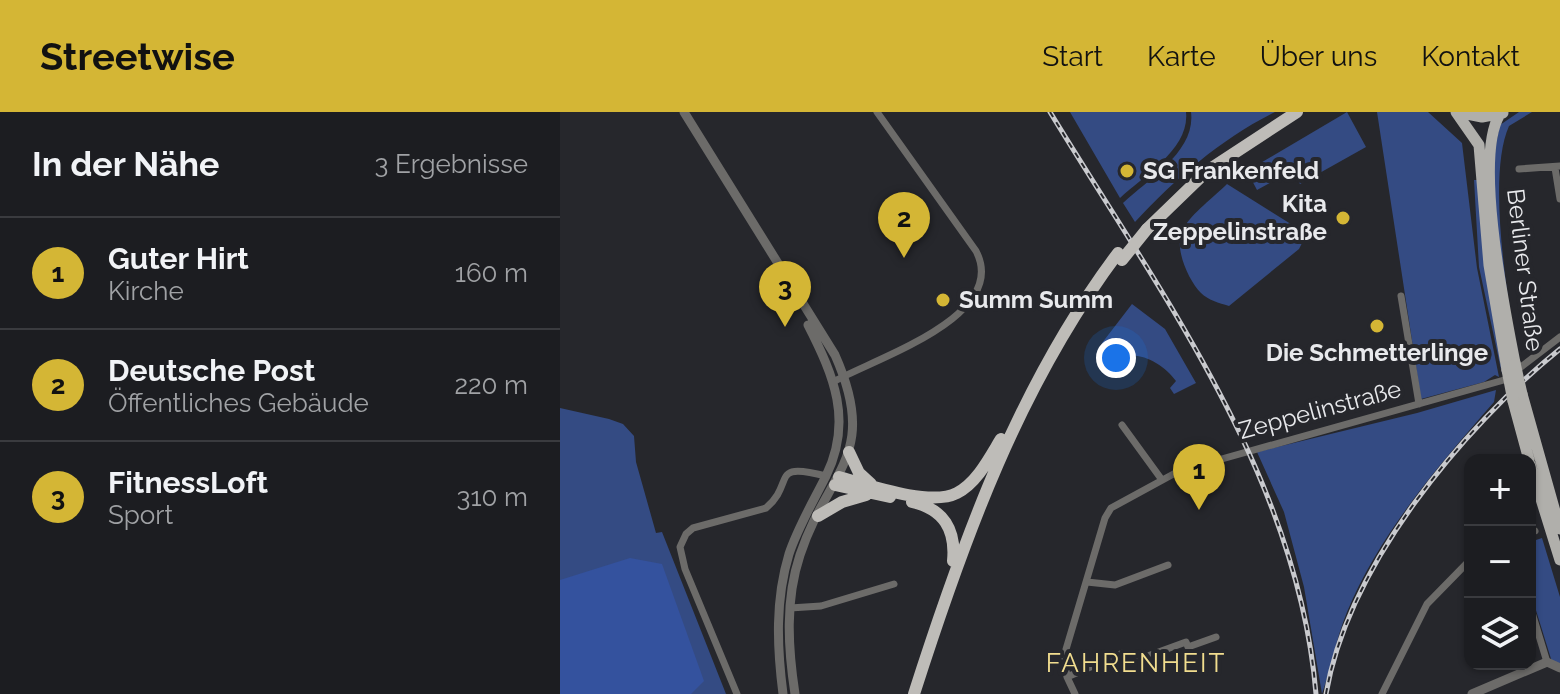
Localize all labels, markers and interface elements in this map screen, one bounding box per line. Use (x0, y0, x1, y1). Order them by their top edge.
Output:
text: Streetwise (40, 34, 235, 79)
text: Start (1042, 40, 1103, 73)
text: Karte (1147, 40, 1216, 73)
text: Über uns (1260, 40, 1377, 73)
text: Kontakt (1421, 40, 1520, 73)
text: In der Nähe (32, 144, 219, 184)
text: 3 Ergebnisse (374, 149, 528, 179)
place label: SG Frankenfeld (1143, 156, 1319, 185)
marker: SG Frankenfeld (1118, 162, 1136, 180)
street label: Berliner Straße (1501, 187, 1550, 353)
place label: Kita Zeppelinstraße (1153, 189, 1327, 246)
pin: 2 (878, 192, 930, 258)
marker: Kita Zeppelinstraße (1334, 209, 1352, 227)
text: Guter Hirt (108, 241, 249, 276)
text: 1 (52, 258, 64, 288)
text: 160 m (455, 258, 528, 288)
pin: 3 (759, 261, 811, 327)
text: Kirche (108, 276, 184, 306)
place label: Summ Summ (959, 285, 1113, 314)
marker: Summ Summ (934, 291, 952, 309)
marker: Die Schmetterlinge (1368, 317, 1386, 335)
your location (1096, 338, 1136, 378)
place label: Die Schmetterlinge (1266, 338, 1488, 367)
text: Deutsche Post (108, 353, 315, 388)
text: 2 (51, 370, 65, 400)
text: 220 m (454, 370, 528, 400)
street label: Zeppelinstraße (1236, 374, 1404, 445)
text: Öffentliches Gebäude (108, 388, 369, 418)
pin: 1 (1173, 444, 1225, 510)
map controls (1464, 454, 1536, 670)
button: + (1464, 454, 1536, 526)
text: FitnessLoft (108, 465, 268, 500)
text: 3 (51, 482, 65, 512)
text: 310 m (457, 482, 528, 512)
text: Sport (108, 500, 173, 530)
button: − (1464, 526, 1536, 598)
button: layers (1464, 598, 1536, 670)
district label: FAHRENHEIT (1046, 648, 1226, 678)

